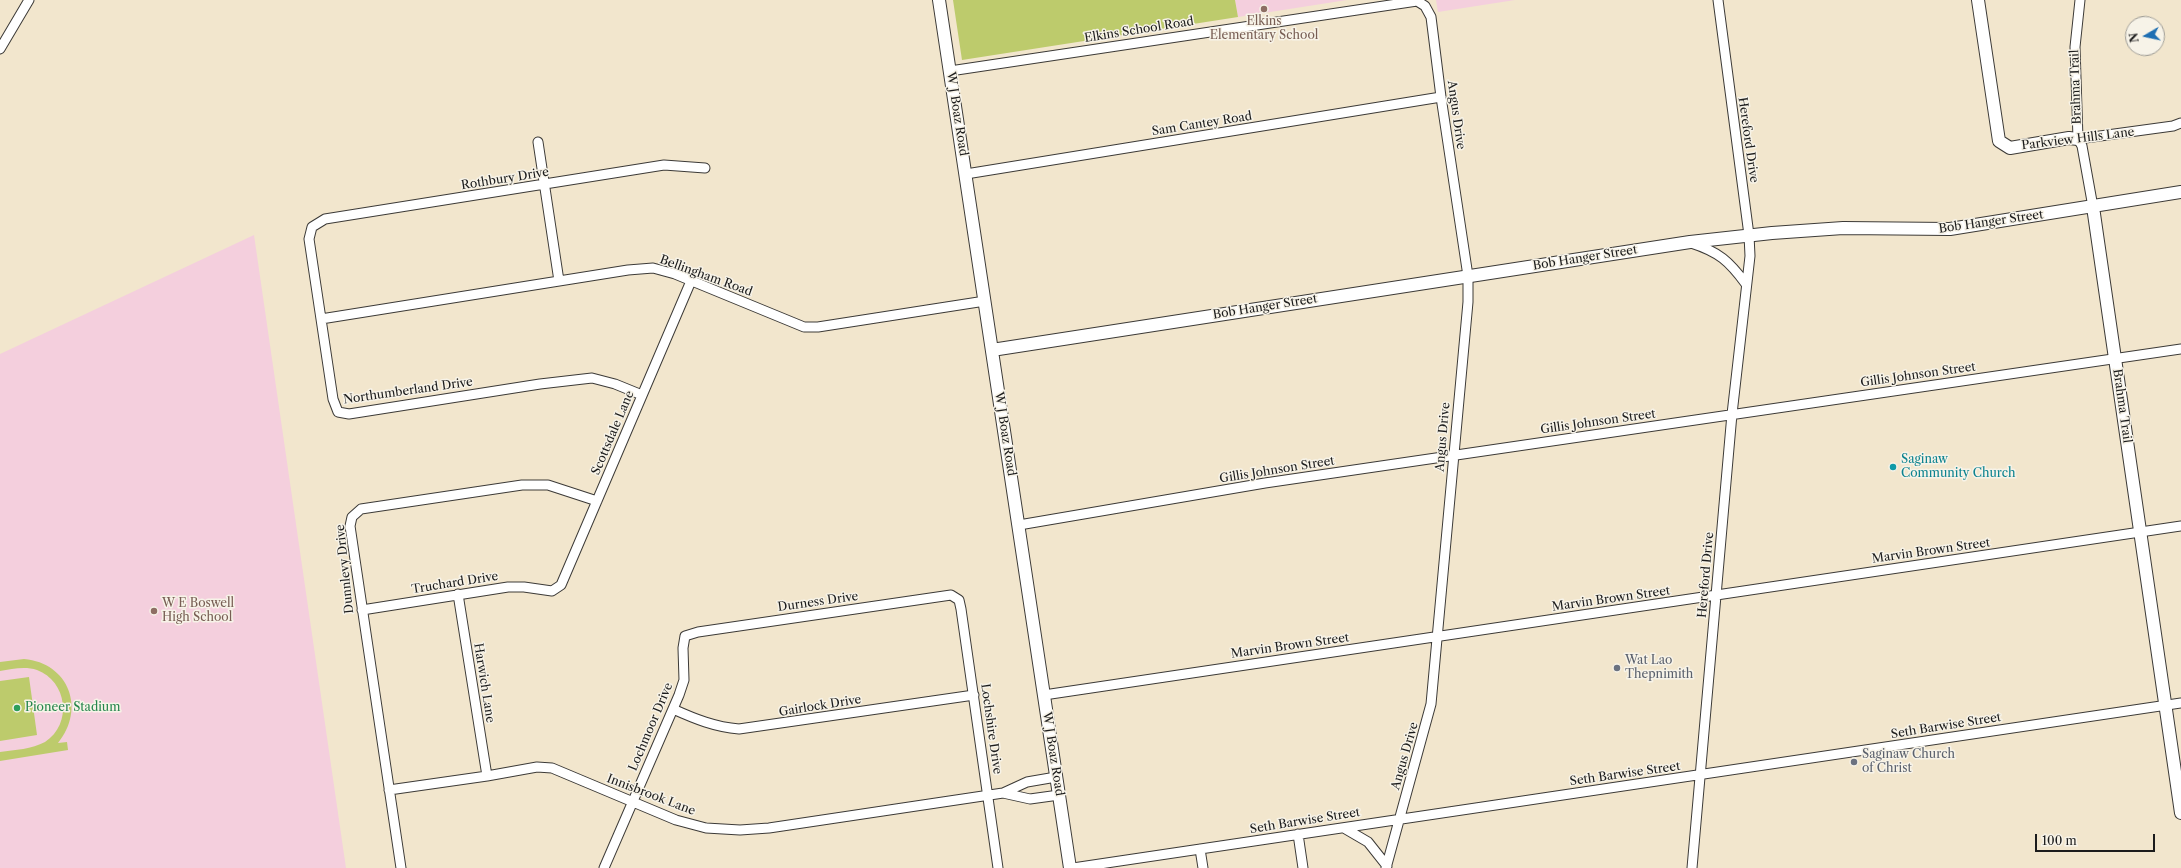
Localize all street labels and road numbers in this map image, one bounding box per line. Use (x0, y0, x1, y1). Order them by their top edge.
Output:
street label: Elkins School Road (1083, 14, 1195, 46)
street label: Brahma Trail (2068, 49, 2084, 125)
street label: W J Boaz Road (943, 71, 971, 157)
street label: Angus Drive (1444, 79, 1468, 151)
street label: Hereford Drive (1735, 96, 1761, 184)
street label: Sam Cantey Road (1151, 109, 1253, 139)
street label: Parkview Hills Lane (2021, 125, 2135, 153)
street label: Rothbury Drive (460, 165, 550, 193)
street label: Bob Hanger Street (1938, 208, 2044, 236)
street label: Bob Hanger Street (1532, 243, 1638, 273)
street label: Bellingham Road (658, 253, 754, 299)
street label: Bob Hanger Street (1212, 292, 1318, 322)
street label: Gillis Johnson Street (1859, 360, 1977, 390)
street label: Brahma Trail (2110, 368, 2134, 444)
street label: Northumberland Drive (342, 375, 474, 407)
street label: Scottsdale Lane (589, 389, 637, 477)
street label: W J Boaz Road (991, 391, 1019, 477)
street label: Angus Drive (1433, 402, 1453, 472)
street label: Gillis Johnson Street (1539, 407, 1657, 437)
street label: Gillis Johnson Street (1218, 454, 1336, 486)
street label: Dunnlevy Drive (333, 524, 357, 614)
street label: Hereford Drive (1695, 531, 1717, 619)
street label: Marvin Brown Street (1871, 536, 1991, 566)
street label: Truchard Drive (411, 569, 499, 597)
street label: Marvin Brown Street (1551, 584, 1671, 614)
street label: Durness Drive (777, 589, 859, 615)
street label: Marvin Brown Street (1230, 631, 1350, 661)
street label: Harwich Lane (471, 642, 497, 724)
street label: Lochmoor Drive (626, 681, 676, 773)
street label: Lochshire Drive (978, 683, 1004, 775)
street label: Gairlock Drive (778, 692, 862, 720)
street label: Seth Barwise Street (1890, 710, 2002, 742)
street label: W J Boaz Road (1039, 711, 1067, 797)
street label: Angus Drive (1388, 721, 1422, 791)
street label: Seth Barwise Street (1569, 759, 1681, 789)
street label: Innisbrook Lane (605, 771, 697, 819)
street label: Seth Barwise Street (1249, 805, 1361, 837)

